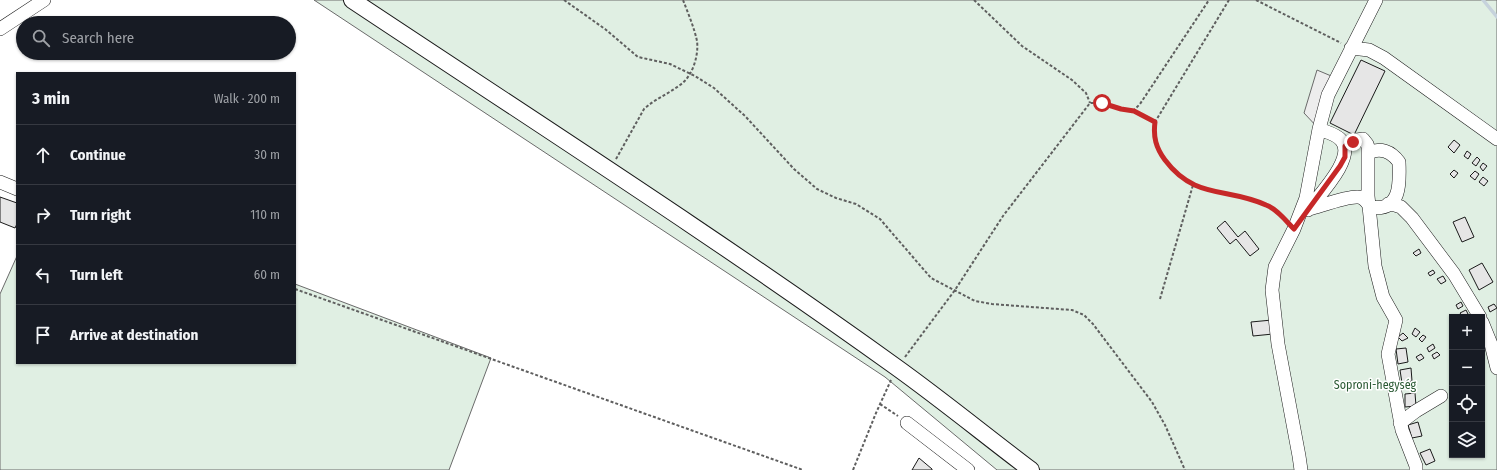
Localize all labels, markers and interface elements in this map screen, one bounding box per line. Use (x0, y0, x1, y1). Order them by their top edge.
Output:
search box (16, 16, 296, 60)
icon: search (30, 27, 52, 49)
text: Search here (62, 29, 134, 47)
text: 3 min (32, 88, 70, 109)
text: Walk · 200 m (214, 91, 280, 106)
route start (1093, 94, 1111, 112)
route end (1344, 133, 1362, 151)
icon: ahead (32, 144, 54, 166)
text: Continue (70, 146, 126, 164)
text: 30 m (254, 147, 280, 162)
icon: right (32, 204, 54, 226)
text: Turn right (70, 206, 131, 224)
text: 110 m (250, 207, 280, 222)
icon: left (32, 264, 54, 286)
text: Turn left (70, 266, 123, 284)
text: 60 m (254, 267, 280, 282)
map controls (1449, 314, 1485, 458)
button: + (1449, 314, 1485, 350)
icon: arrive (32, 324, 54, 346)
text: Arrive at destination (70, 326, 198, 344)
button: − (1449, 350, 1485, 386)
park label: Soproni-hegység (1334, 378, 1417, 392)
button: locate (1449, 386, 1485, 422)
button: layers (1449, 422, 1485, 458)

